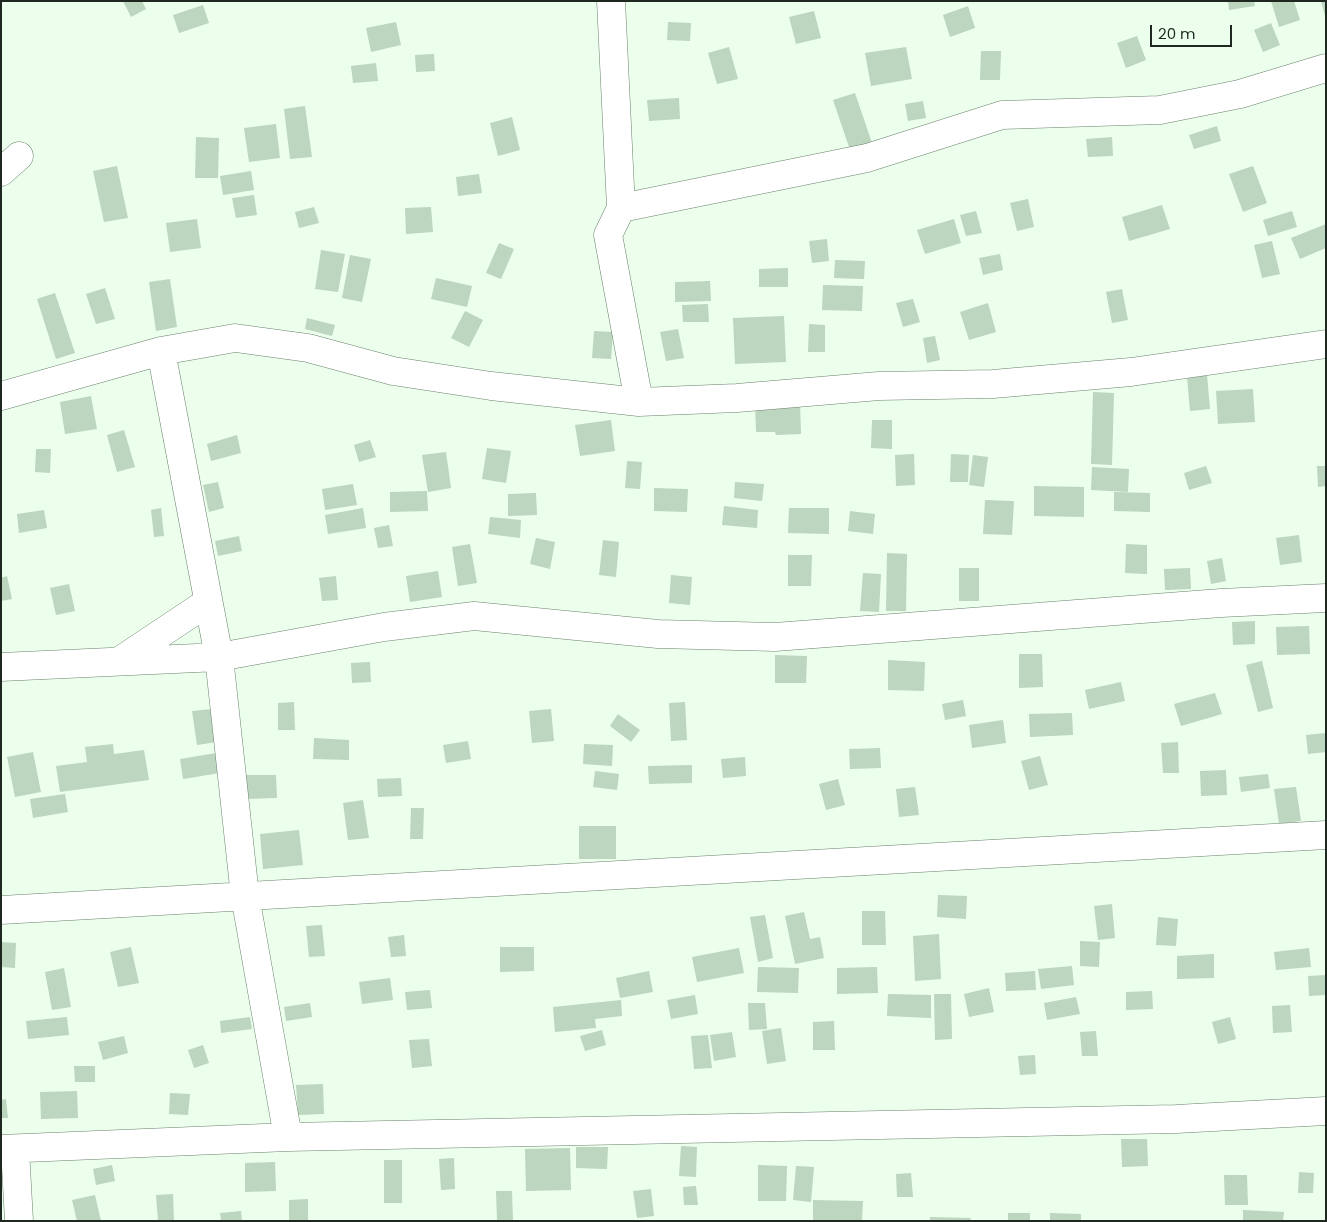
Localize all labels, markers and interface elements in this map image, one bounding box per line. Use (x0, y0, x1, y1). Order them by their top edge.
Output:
scale bar (1152, 15, 1234, 47)
text: 20 m (1158, 23, 1196, 44)

